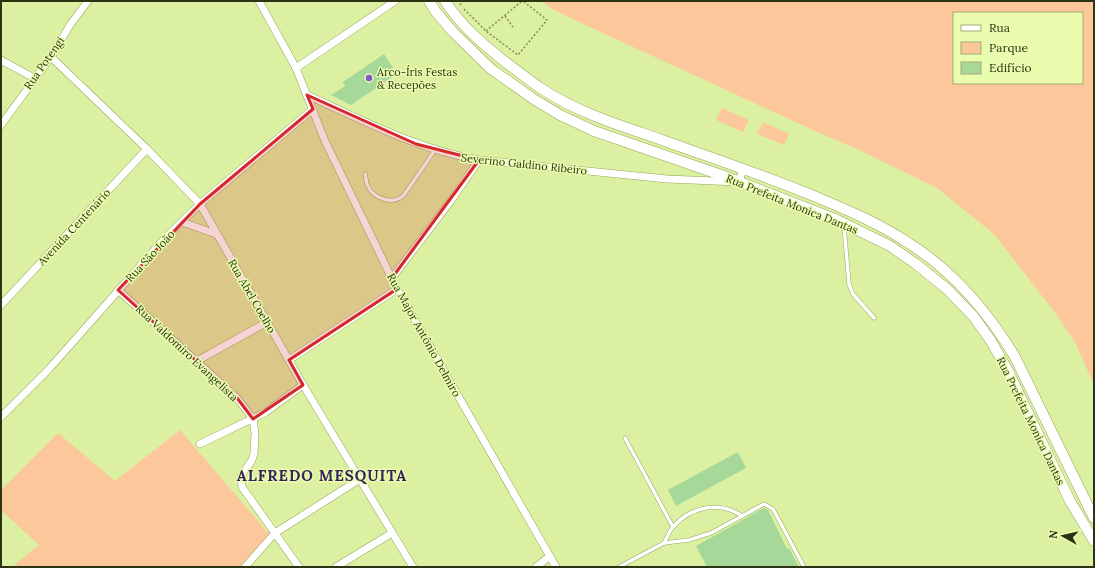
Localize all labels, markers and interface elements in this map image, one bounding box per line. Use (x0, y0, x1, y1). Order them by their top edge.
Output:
legend (953, 12, 1083, 84)
text: Rua (989, 20, 1010, 35)
street label: Rua Potengi (21, 34, 67, 92)
text: Parque (989, 40, 1029, 55)
text: Edifício (989, 60, 1032, 75)
place label: Arco-Íris Festas & Recepões (376, 65, 457, 92)
marker: Arco-Íris Festas & Recepões (364, 73, 374, 83)
street label: Severino Galdino Ribeiro (460, 150, 588, 178)
street label: Rua Prefeita Monica Dantas (724, 171, 860, 237)
street label: Avenida Centenário (34, 186, 113, 269)
street label: Rua São João (122, 227, 178, 285)
street label: Rua Abel Coelho (225, 256, 279, 336)
street label: Rua Major Antônio Delmiro (384, 271, 464, 399)
street label: Rua Valdomiro Evangelista (133, 302, 241, 404)
street label: Rua Prefeita Monica Dantas (994, 355, 1068, 487)
district label: ALFREDO MESQUITA (237, 466, 407, 485)
north arrow (1043, 516, 1083, 556)
text: N (1046, 529, 1061, 540)

